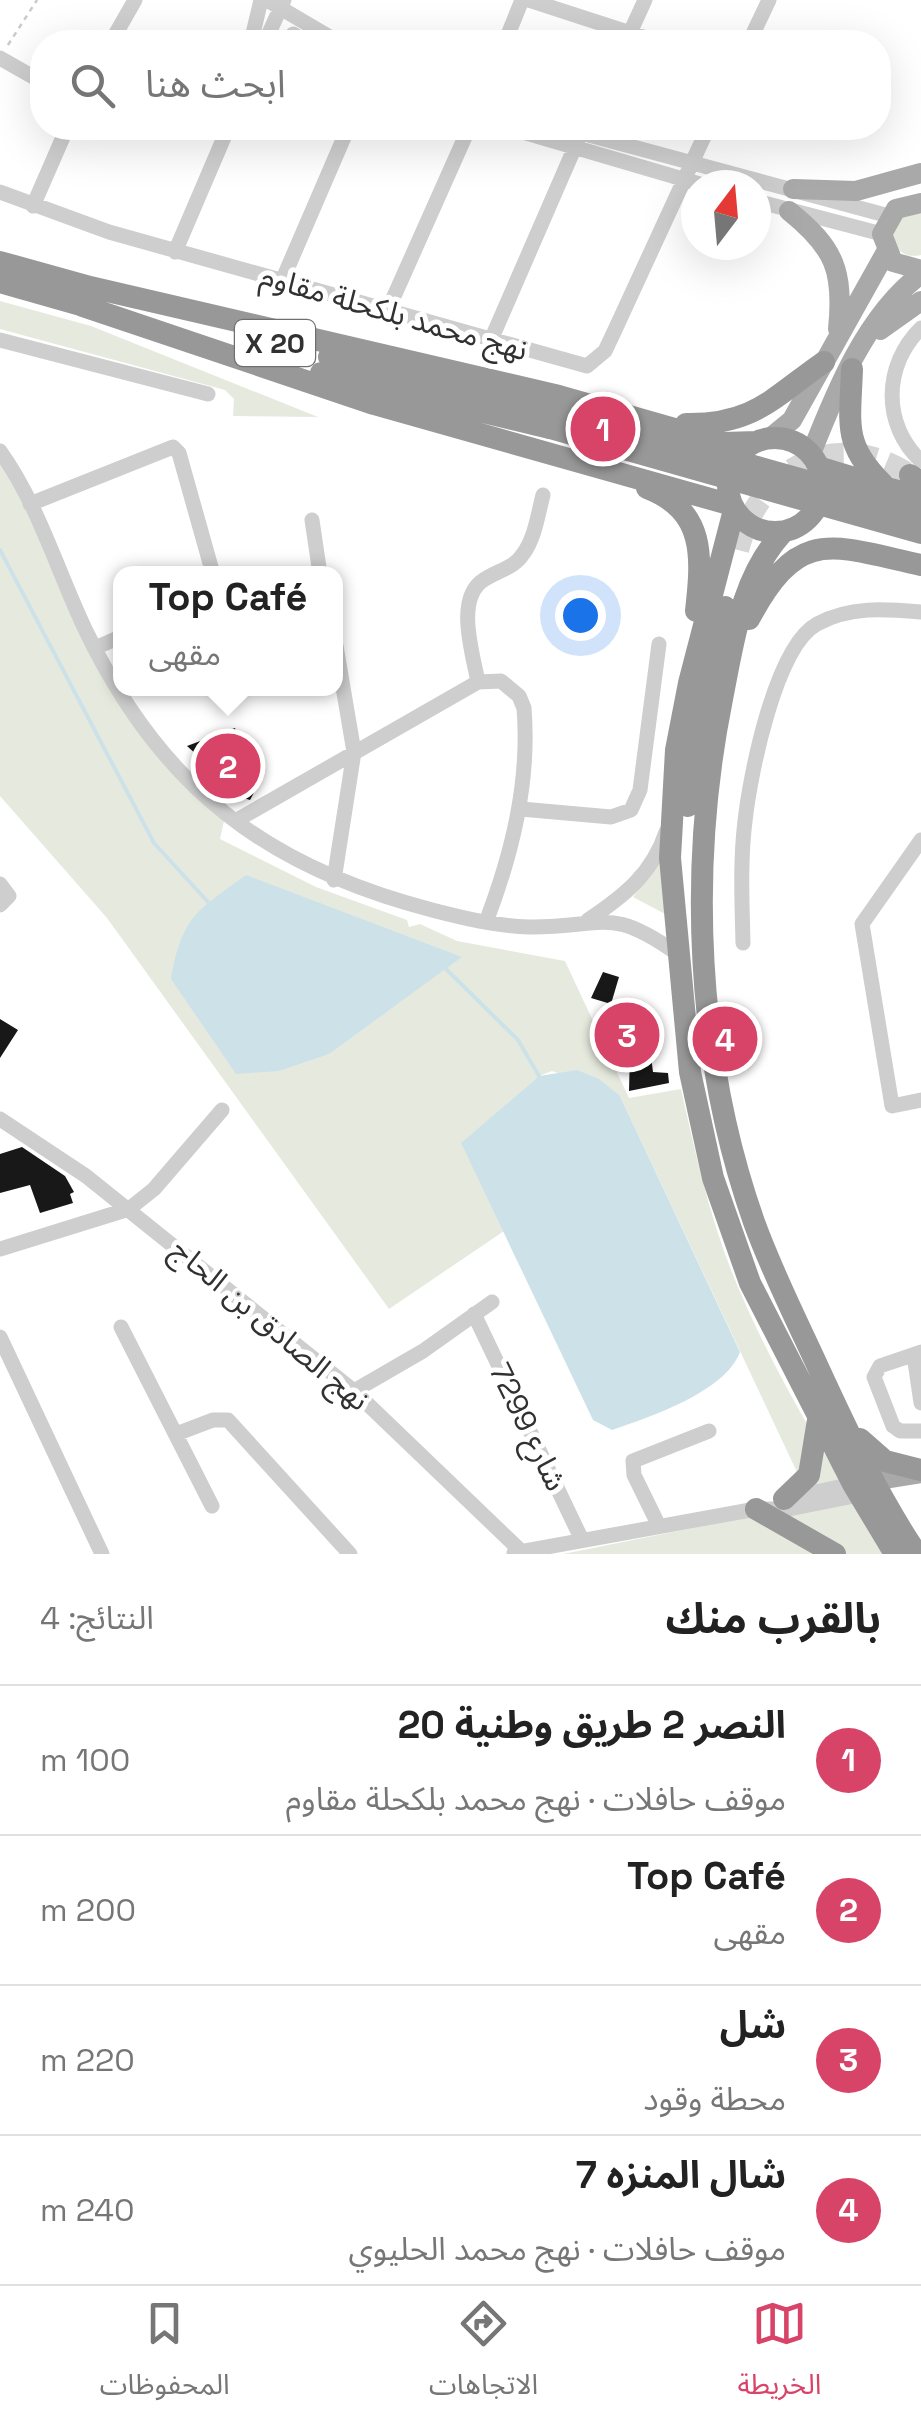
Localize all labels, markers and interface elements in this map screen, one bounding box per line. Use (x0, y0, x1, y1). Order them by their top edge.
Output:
search box (30, 30, 891, 140)
icon: search (65, 58, 120, 113)
text: ابحث هنا (145, 60, 286, 108)
north arrow (681, 170, 771, 260)
street label: نهج محمد بلكحلة مقاوم (255, 256, 532, 372)
road number: X 20 (235, 320, 315, 366)
pin: 1 (570, 392, 636, 466)
popup (113, 566, 343, 696)
text: Top Café (149, 573, 307, 621)
your location (555, 590, 606, 641)
text: مقهى (149, 634, 221, 674)
pin: 2 (196, 728, 260, 804)
pin: 3 (594, 998, 660, 1072)
pin: 4 (692, 1002, 758, 1076)
street label: نهج الصادق بن الحاج (161, 1230, 378, 1421)
street label: شارع 7299 (478, 1356, 576, 1498)
text: بالقرب منك (666, 1592, 881, 1645)
text: النتائج: 4 (40, 1598, 154, 1638)
text: النصر 2 طريق وطنية 20 (398, 1701, 786, 1749)
text: 100 m (40, 1740, 130, 1780)
text: 1 (841, 1740, 856, 1780)
text: موقف حافلات · نهج محمد بلكحلة مقاوم (286, 1779, 786, 1819)
text: Top Café (627, 1852, 786, 1900)
text: 200 m (40, 1890, 136, 1930)
text: 2 (839, 1890, 858, 1930)
text: مقهى (714, 1913, 786, 1953)
text: شل (720, 2001, 786, 2049)
text: 220 m (40, 2040, 135, 2080)
text: 3 (839, 2040, 858, 2080)
text: محطة وقود (643, 2079, 786, 2119)
text: شال المنزه 7 (576, 2151, 786, 2199)
text: 240 m (40, 2190, 135, 2230)
text: 4 (838, 2190, 859, 2230)
text: موقف حافلات · نهج محمد الحليوي (349, 2229, 786, 2269)
tab: المحفوظات (100, 2296, 230, 2415)
tab: الاتجاهات (429, 2296, 538, 2415)
tab: الخريطة (737, 2296, 821, 2415)

